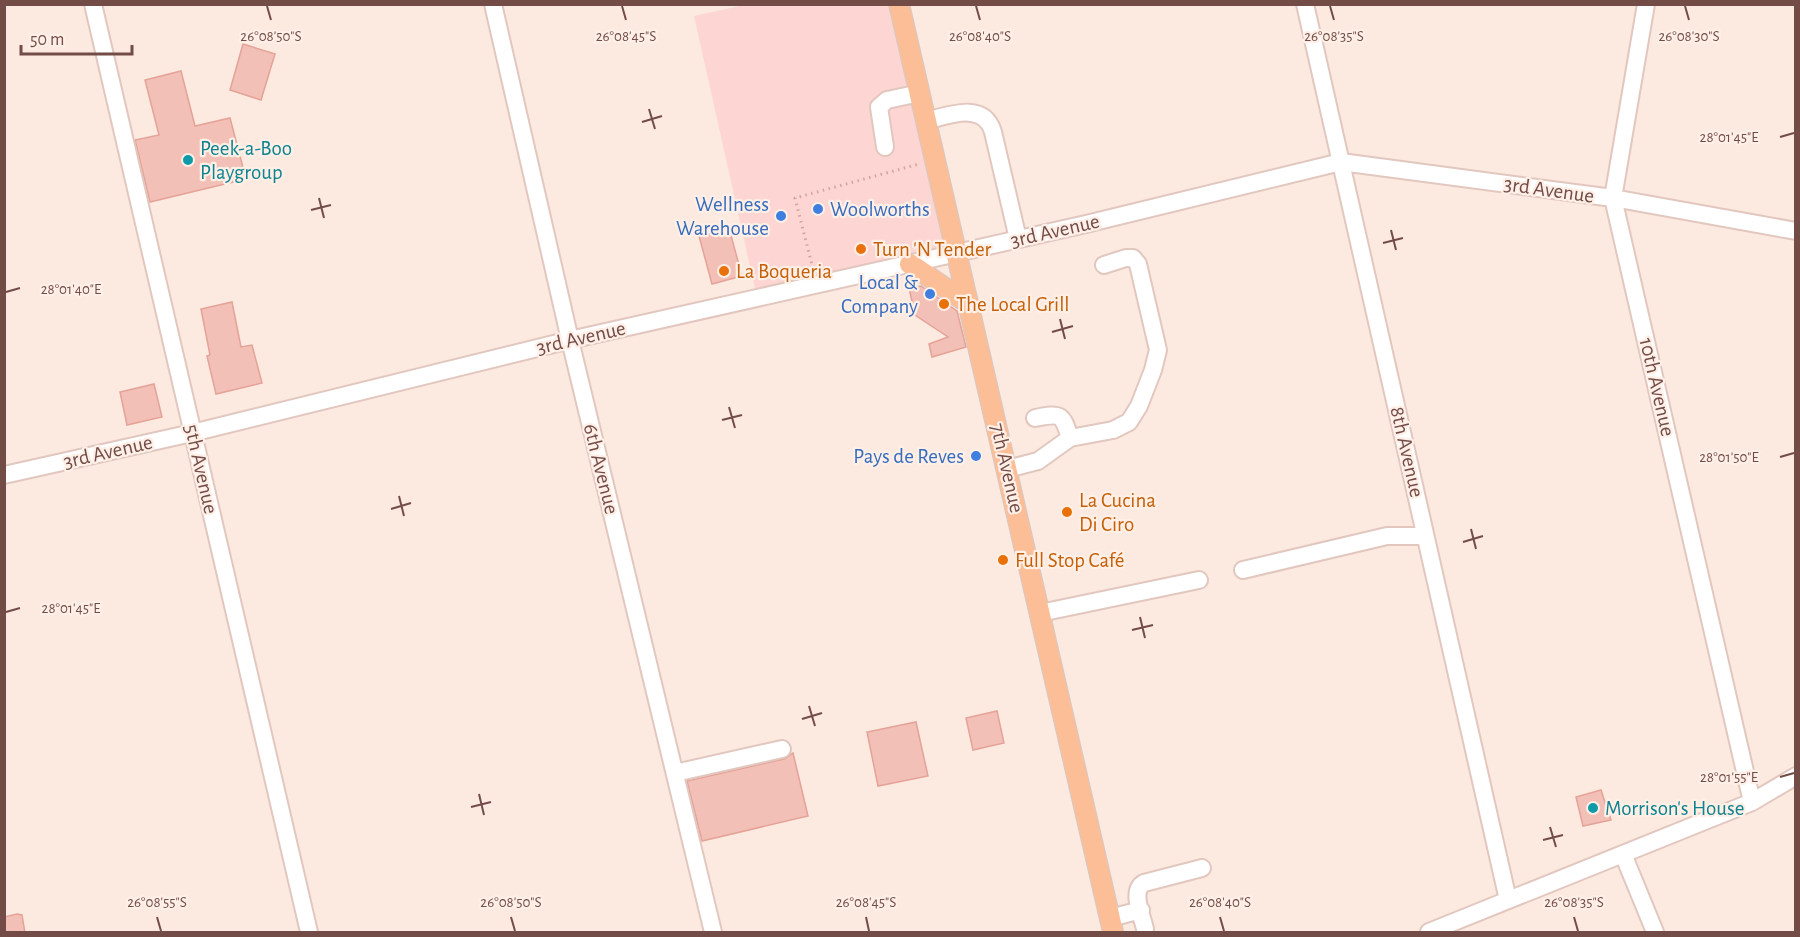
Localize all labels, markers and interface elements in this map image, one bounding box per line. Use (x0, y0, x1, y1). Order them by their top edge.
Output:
scale bar (21, 18, 132, 56)
text: 26°08'50"S (240, 29, 302, 44)
text: 26°08'45"S (596, 29, 656, 44)
text: 26°08'40"S (949, 29, 1011, 44)
text: 26°08'35"S (1304, 29, 1364, 44)
text: 26°08'30"S (1658, 29, 1720, 44)
text: 50 m (30, 31, 64, 49)
text: 28°01'45"E (1700, 130, 1758, 145)
place label: Peek-a-Boo Playgroup (200, 138, 292, 183)
marker: Peek-a-Boo Playgroup (181, 153, 195, 167)
street label: 3rd Avenue (1502, 173, 1596, 207)
place label: Wellness Warehouse (676, 194, 769, 239)
place label: Woolworths (830, 199, 930, 220)
marker: Woolworths (811, 202, 825, 216)
marker: Wellness Warehouse (774, 209, 788, 223)
street label: 3rd Avenue (1008, 211, 1102, 251)
place label: Turn 'N Tender (873, 239, 992, 260)
marker: Turn 'N Tender (854, 242, 868, 256)
place label: La Boqueria (736, 261, 832, 282)
marker: La Boqueria (717, 264, 731, 278)
place label: Local & Company (841, 272, 918, 317)
text: 28°01'40"E (41, 282, 101, 297)
marker: Local & Company (923, 287, 937, 301)
place label: The Local Grill (956, 294, 1070, 315)
marker: The Local Grill (937, 297, 951, 311)
street label: 3rd Avenue (534, 318, 628, 358)
street label: 10th Avenue (1635, 336, 1679, 438)
street label: 8th Avenue (1386, 405, 1428, 499)
street label: 7th Avenue (987, 421, 1027, 515)
street label: 5th Avenue (181, 422, 221, 516)
street label: 6th Avenue (580, 422, 622, 516)
street label: 3rd Avenue (61, 432, 155, 472)
place label: Pays de Reves (853, 446, 964, 467)
marker: Pays de Reves (969, 449, 983, 463)
text: 28°01'50"E (1699, 450, 1759, 465)
place label: La Cucina Di Ciro (1079, 490, 1156, 535)
marker: La Cucina Di Ciro (1060, 505, 1074, 519)
place label: Full Stop Café (1015, 550, 1125, 571)
marker: Full Stop Café (996, 553, 1010, 567)
text: 28°01'45"E (42, 601, 100, 616)
text: 28°01'55"E (1700, 770, 1758, 785)
place label: Morrison's House (1605, 798, 1744, 819)
marker: Morrison's House (1586, 801, 1600, 815)
text: 26°08'55"S (127, 895, 187, 910)
text: 26°08'50"S (480, 895, 542, 910)
text: 26°08'45"S (836, 895, 896, 910)
text: 26°08'40"S (1189, 895, 1251, 910)
text: 26°08'35"S (1544, 895, 1604, 910)

